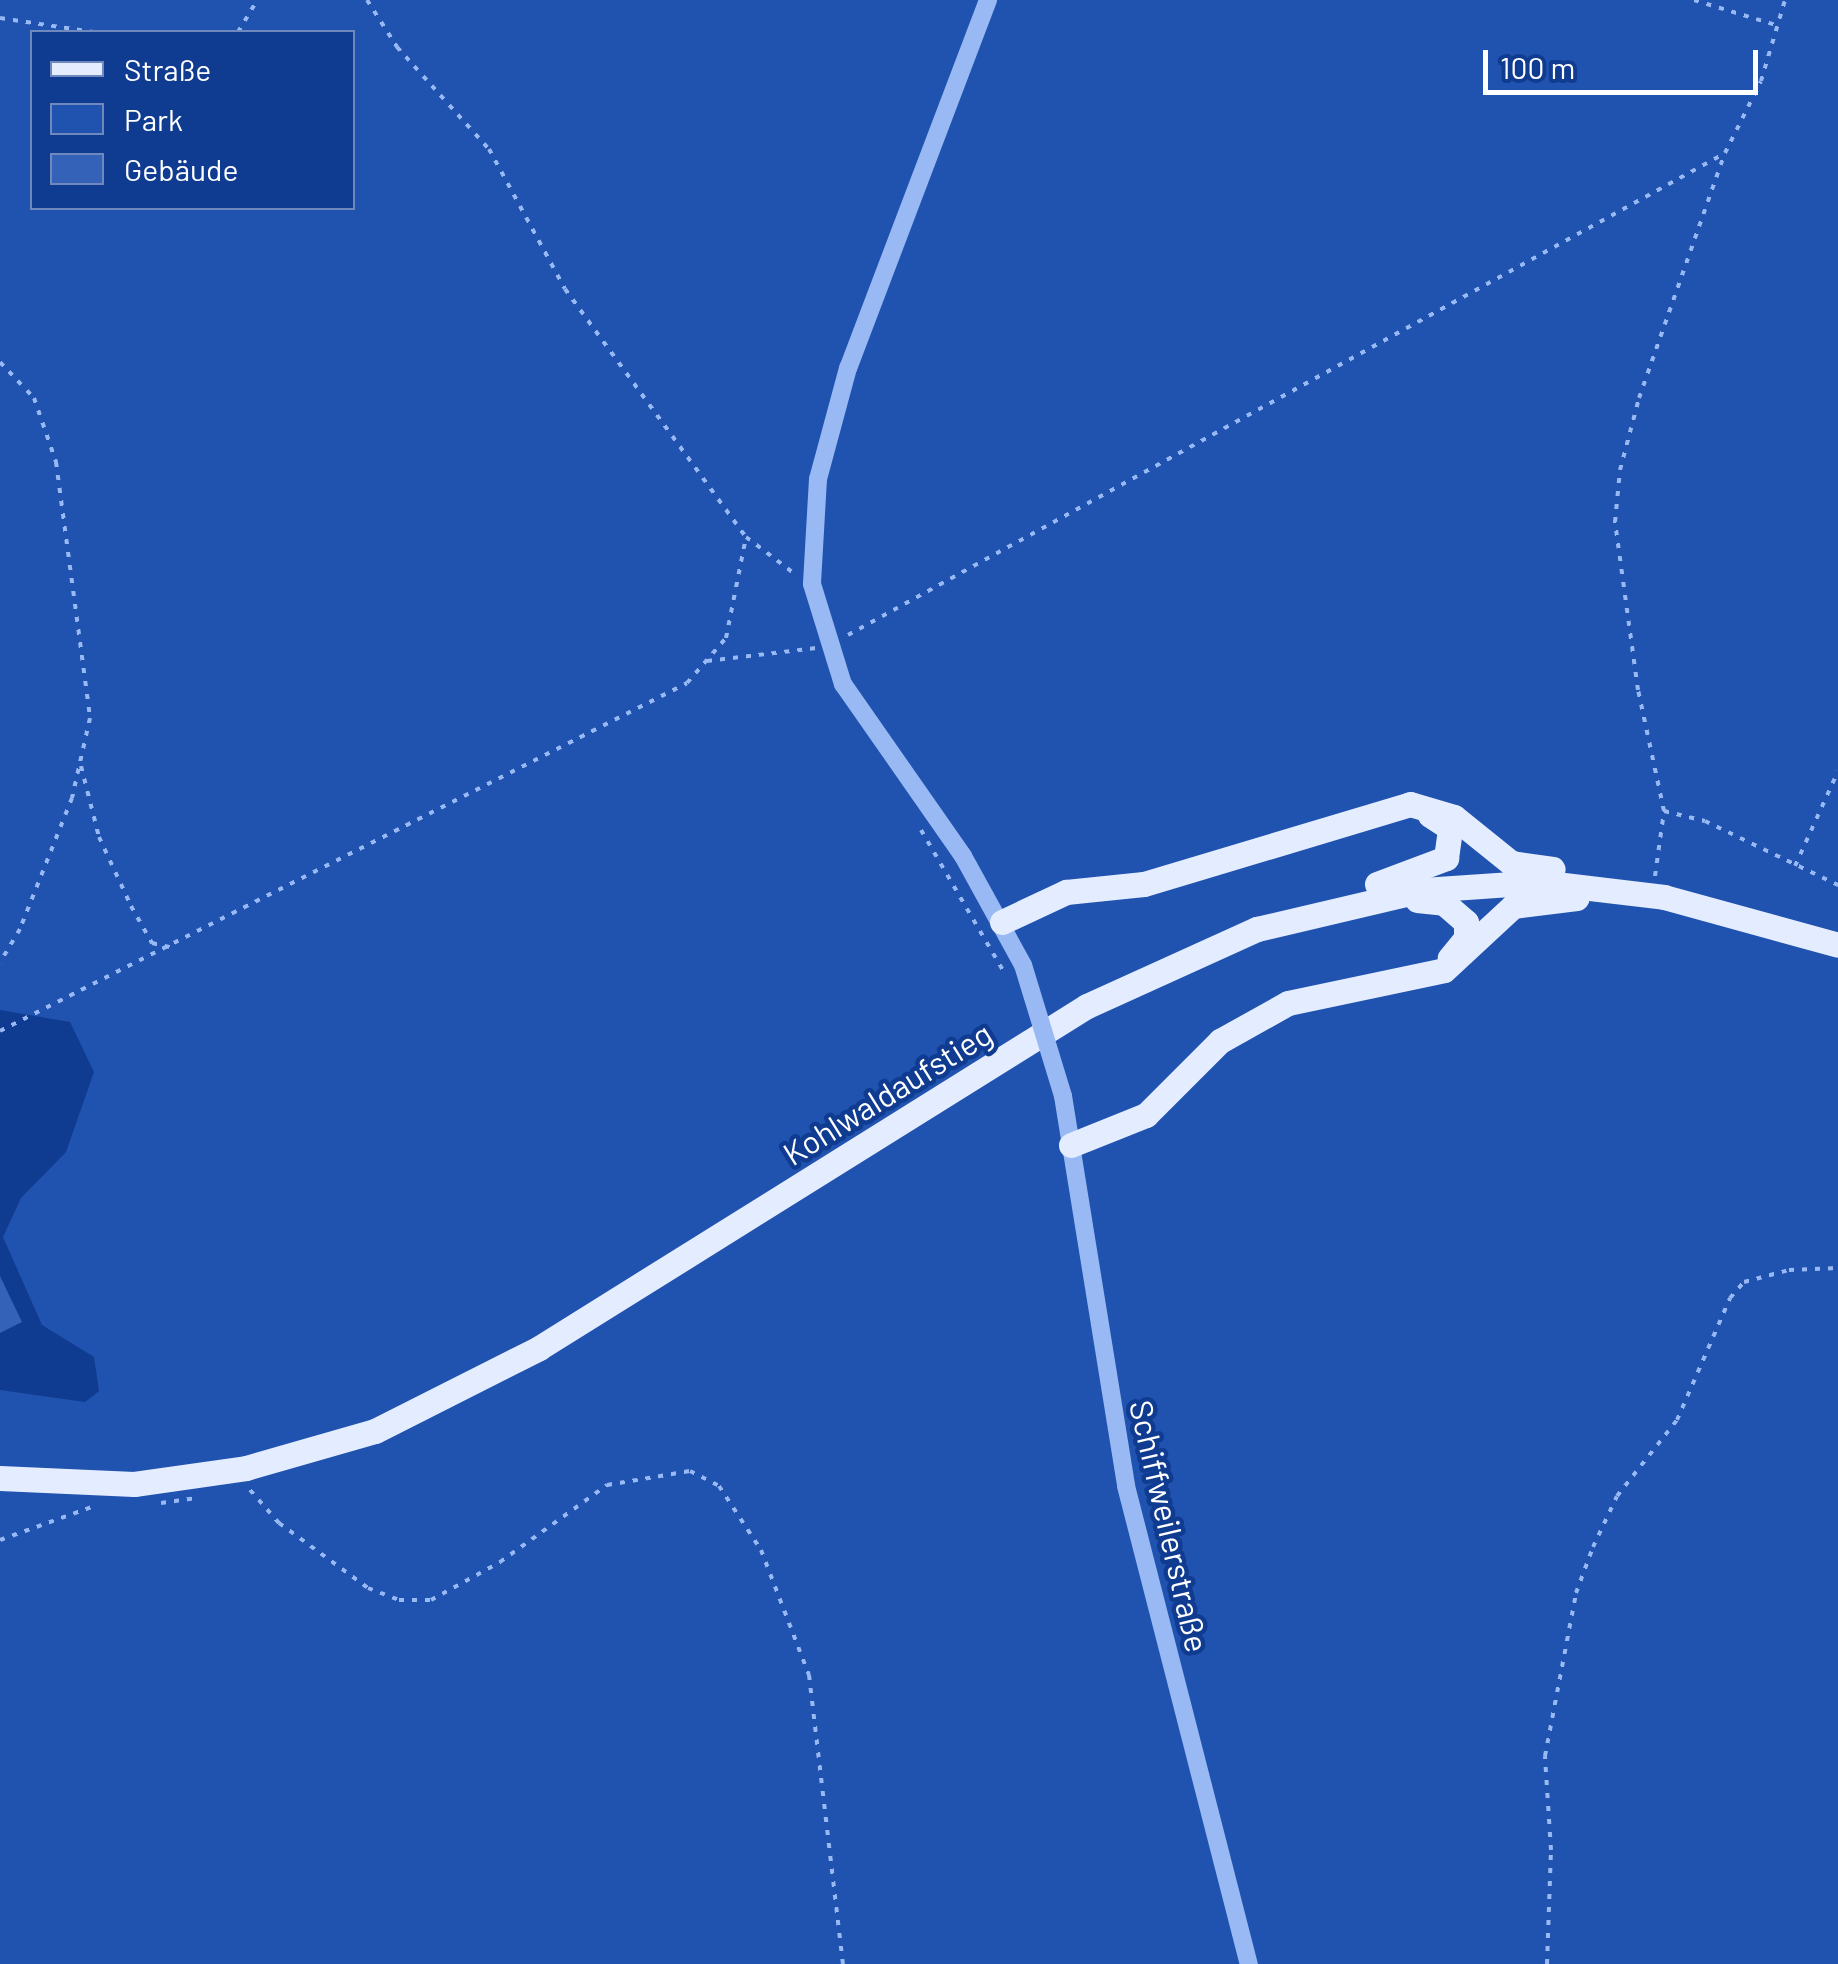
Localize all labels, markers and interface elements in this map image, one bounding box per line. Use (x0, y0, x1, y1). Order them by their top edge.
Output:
legend (30, 30, 355, 210)
scale bar (1488, 30, 1763, 92)
text: 100 m (1500, 49, 1575, 85)
text: Straße (124, 51, 211, 87)
text: Park (124, 101, 183, 137)
text: Gebäude (124, 151, 238, 187)
street label: Kohlwaldaufstieg (776, 1013, 998, 1173)
street label: Schiffweilerstraße (1122, 1396, 1218, 1656)

